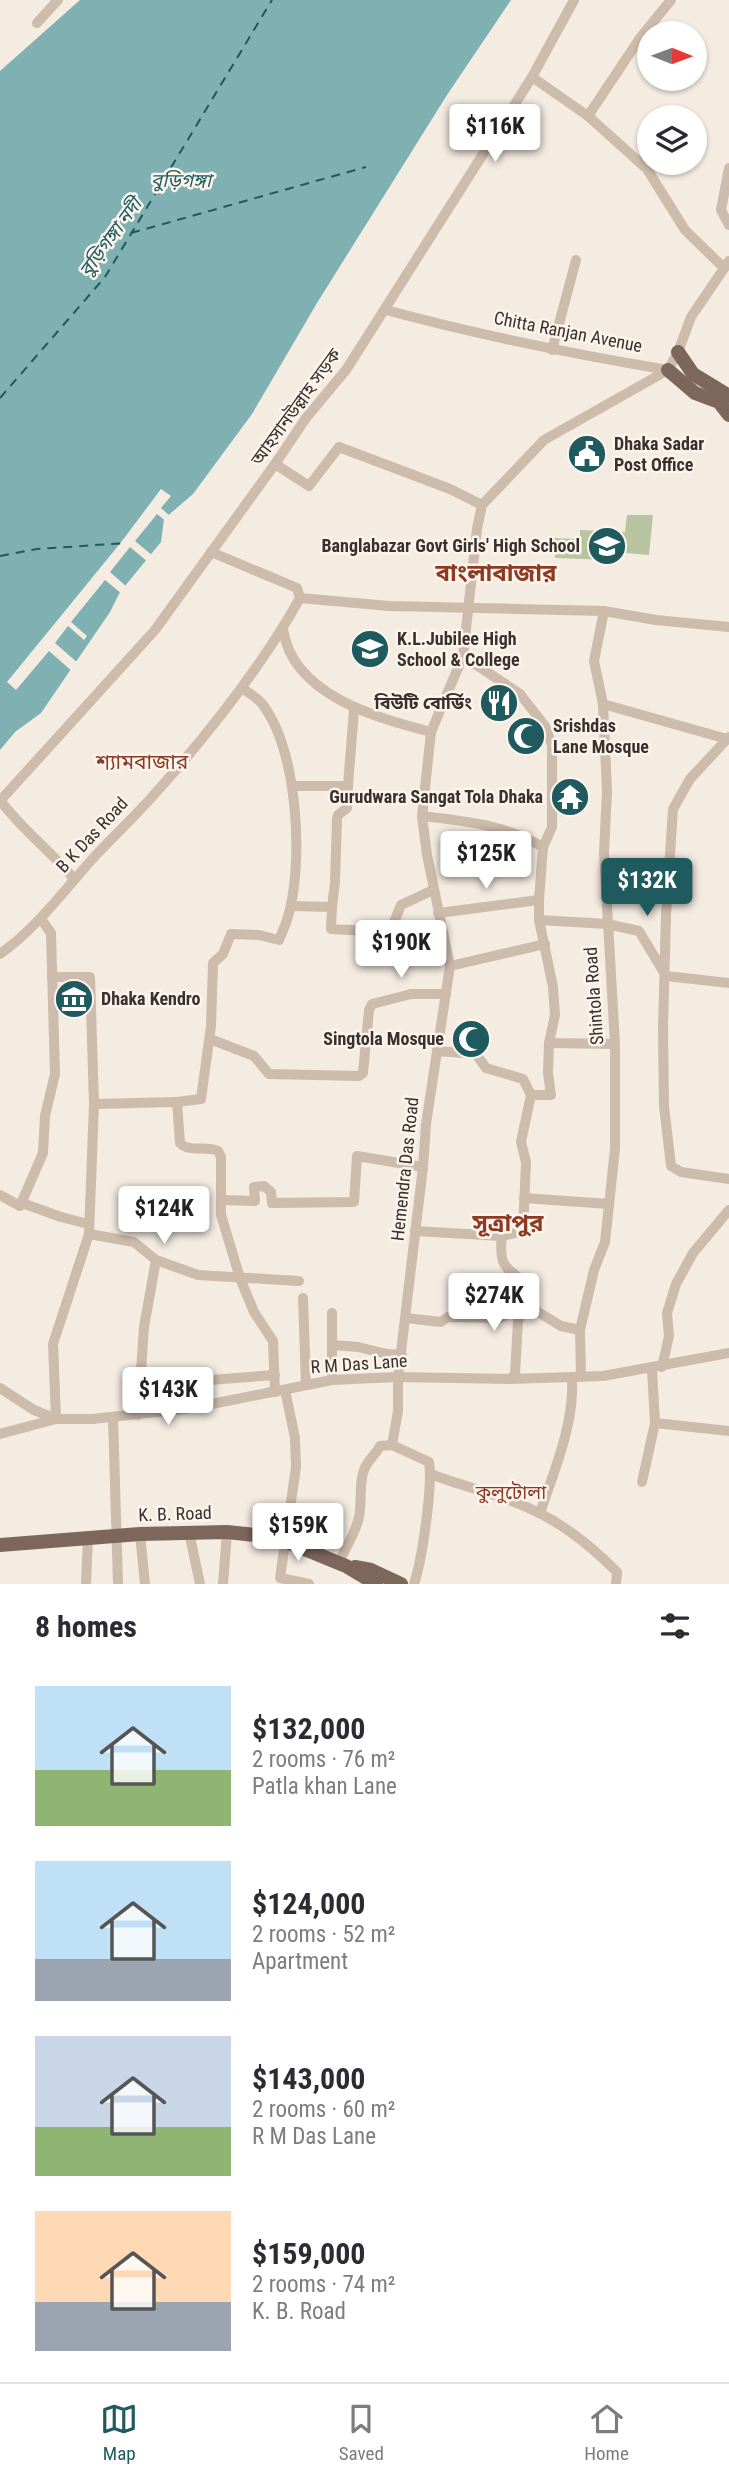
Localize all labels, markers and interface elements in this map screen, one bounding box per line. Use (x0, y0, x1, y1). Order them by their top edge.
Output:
north arrow (637, 21, 707, 91)
map controls (637, 21, 707, 175)
pin: $116K (446, 104, 544, 164)
button: layers (637, 105, 707, 175)
text: $116K (465, 113, 525, 140)
water label: বুড়িগঙ্গা (151, 169, 215, 192)
water label: বুড়িগঙ্গা নদী (74, 190, 149, 281)
street label: Chitta Ranjan Avenue (492, 307, 644, 356)
street label: আহসানউল্লাহ সড়ক (246, 344, 345, 470)
public building icon: Dhaka Sadar Post Office (566, 433, 608, 475)
place label: Dhaka Sadar Post Office (614, 433, 704, 475)
school or university icon: Banglabazar Govt Girls' High School (586, 525, 628, 567)
place label: Banglabazar Govt Girls' High School (322, 535, 580, 556)
district label: বাংলাবাজার (434, 559, 557, 587)
school or university icon: K.L.Jubilee High School & College (349, 628, 391, 670)
place label: K.L.Jubilee High School & College (397, 628, 520, 670)
restaurant icon: বিউটি বোর্ডিং (478, 682, 520, 724)
place label: বিউটি বোর্ডিং (374, 692, 472, 713)
mosque icon: Srishdas Lane Mosque (505, 715, 547, 757)
place label: Srishdas Lane Mosque (553, 715, 649, 757)
district label: শ্যামবাজার (95, 750, 189, 774)
temple icon: Gurudwara Sangat Tola Dhaka (549, 776, 591, 818)
place label: Gurudwara Sangat Tola Dhaka (329, 786, 543, 807)
street label: B K Das Road (51, 793, 132, 877)
pin: $125K (437, 832, 535, 891)
text: $125K (456, 840, 516, 867)
pin: $132K (598, 858, 696, 918)
text: $132K (617, 867, 677, 894)
pin: $190K (352, 920, 450, 980)
text: $190K (371, 929, 431, 956)
street label: Shintola Road (580, 946, 607, 1046)
museum icon: Dhaka Kendro (53, 978, 95, 1020)
place label: Dhaka Kendro (101, 988, 201, 1009)
mosque icon: Singtola Mosque (450, 1018, 492, 1060)
place label: Singtola Mosque (323, 1028, 444, 1049)
street label: Hemendra Das Road (387, 1096, 422, 1242)
pin: $124K (115, 1186, 213, 1246)
text: $124K (134, 1195, 194, 1222)
district label: সূত্রাপুর (471, 1209, 544, 1237)
pin: $274K (445, 1274, 543, 1333)
text: $274K (464, 1282, 524, 1309)
street label: R M Das Lane (310, 1350, 408, 1377)
pin: $143K (119, 1368, 217, 1427)
text: $143K (138, 1376, 198, 1403)
district label: কুলুটোলা (475, 1481, 547, 1504)
street label: K. B. Road (138, 1502, 212, 1525)
pin: $159K (249, 1504, 347, 1563)
text: $159K (268, 1512, 328, 1539)
icon: filters (656, 1607, 694, 1645)
text: 8 homes (35, 1609, 137, 1644)
text: $132,000 (252, 1711, 365, 1746)
icon: home (91, 1714, 175, 1798)
text: 2 rooms · 76 m² (252, 1746, 395, 1773)
text: Patla khan Lane (252, 1773, 397, 1800)
text: $124,000 (252, 1886, 365, 1921)
icon: home (91, 1889, 175, 1973)
text: 2 rooms · 52 m² (252, 1921, 395, 1948)
text: Apartment (252, 1948, 348, 1975)
text: $143,000 (252, 2061, 365, 2096)
icon: home (91, 2064, 175, 2148)
text: 2 rooms · 60 m² (252, 2096, 395, 2123)
text: R M Das Lane (252, 2123, 376, 2150)
text: $159,000 (252, 2236, 365, 2271)
icon: home (91, 2239, 175, 2323)
text: 2 rooms · 74 m² (252, 2271, 395, 2298)
text: K. B. Road (252, 2298, 346, 2325)
tab: Map (100, 2400, 138, 2465)
tab: Saved (339, 2400, 384, 2465)
tab: Home (584, 2400, 629, 2465)

